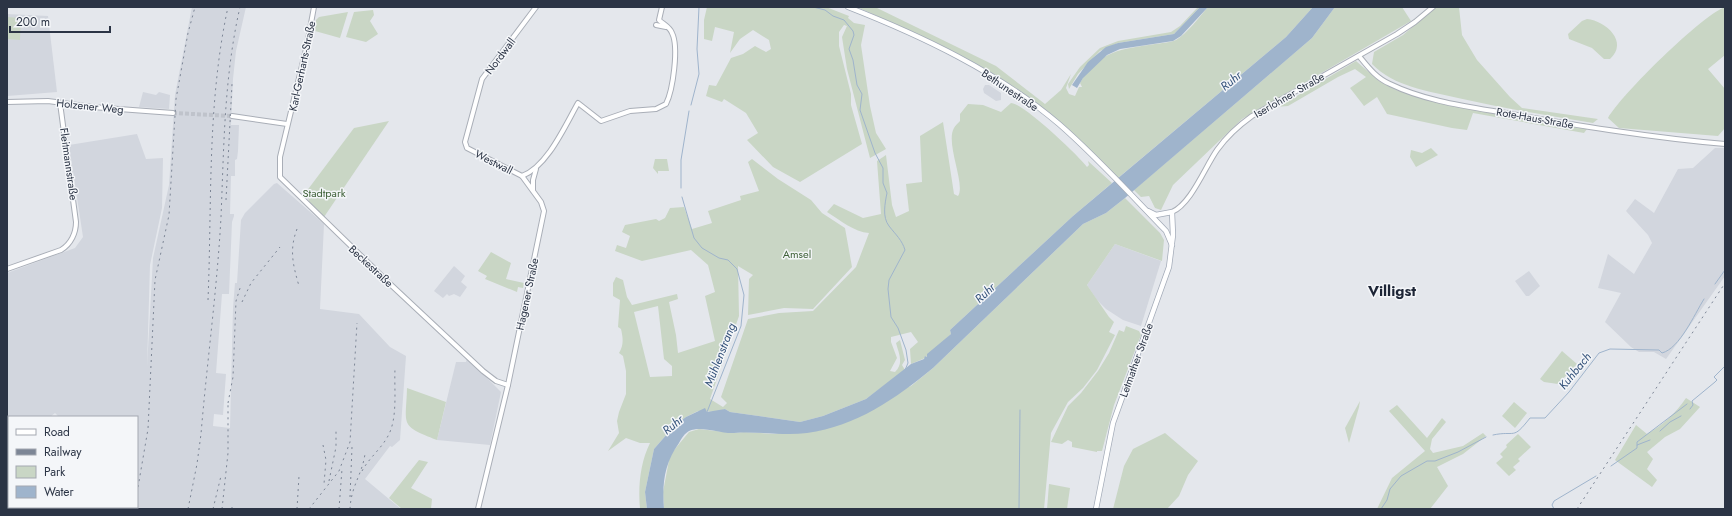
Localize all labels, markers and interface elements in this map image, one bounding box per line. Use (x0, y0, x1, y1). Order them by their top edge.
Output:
scale bar (10, 8, 110, 34)
text: 200 m (16, 13, 50, 31)
street label: Karl-Gerharts-Straße (285, 19, 319, 113)
street label: Nordwall (481, 34, 519, 78)
street label: Bethunestraße (978, 65, 1042, 115)
water label: Ruhr (1217, 66, 1246, 95)
street label: Iserlohner Straße (1251, 68, 1327, 122)
street label: Holzener Weg (56, 95, 124, 117)
street label: Rote-Haus-Straße (1495, 103, 1575, 133)
street label: Fleitmannstraße (56, 127, 82, 201)
street label: Westwall (472, 146, 516, 178)
park label: Stadtpark (302, 185, 346, 201)
street label: Beckestraße (345, 241, 397, 291)
park label: Amsel (783, 246, 811, 262)
street label: Hagener Straße (512, 256, 543, 331)
water label: Ruhr (971, 278, 1000, 307)
district label: Villigst (1367, 280, 1416, 302)
water label: Mühlenstrang (700, 320, 741, 390)
street label: Letmather Straße (1115, 320, 1157, 399)
water label: Kuhbach (1554, 348, 1596, 394)
water label: Ruhr (659, 410, 688, 439)
legend (8, 416, 138, 508)
text: Road (44, 423, 70, 441)
text: Railway (44, 443, 82, 461)
text: Park (44, 463, 66, 481)
text: Water (44, 483, 75, 501)

